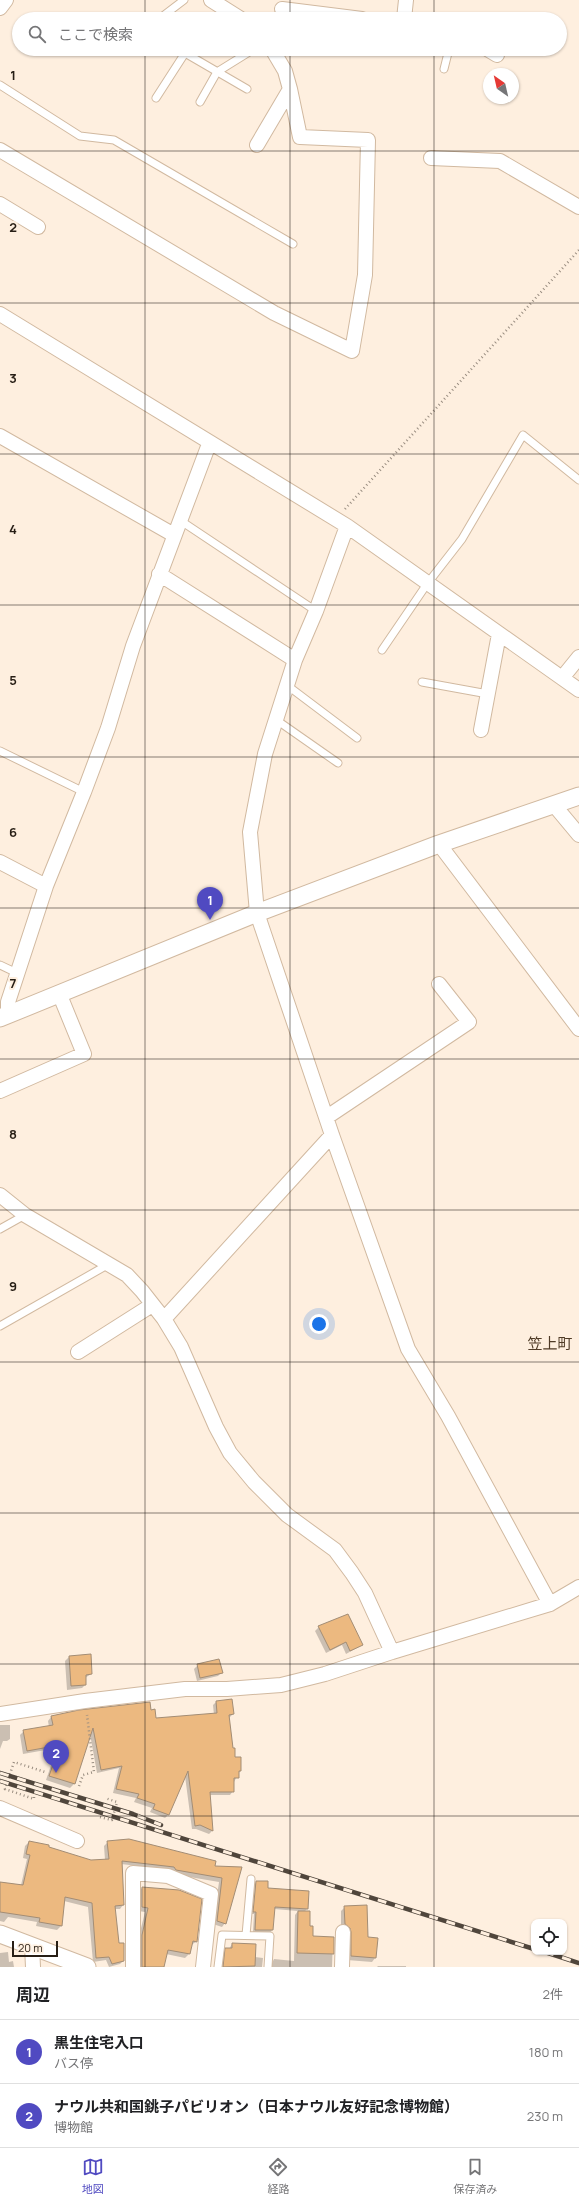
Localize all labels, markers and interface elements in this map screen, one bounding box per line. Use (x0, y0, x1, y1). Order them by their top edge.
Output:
search box (12, 12, 567, 56)
icon: search (26, 23, 48, 45)
text: ここで検索 (58, 24, 133, 45)
text: 1 (10, 66, 16, 84)
north arrow (483, 68, 519, 104)
text: 2 (9, 218, 17, 236)
text: 3 (9, 369, 17, 387)
text: 4 (9, 520, 17, 538)
text: 5 (9, 671, 17, 689)
text: 6 (9, 823, 17, 841)
pin: 1 (197, 887, 223, 920)
text: 7 (10, 974, 17, 992)
text: 8 (9, 1125, 17, 1143)
text: 9 (9, 1277, 17, 1295)
your location (309, 1314, 329, 1334)
district label: 笠上町 (527, 1333, 573, 1354)
pin: 2 (43, 1740, 69, 1773)
map controls (531, 1919, 567, 1955)
button: locate (531, 1919, 567, 1955)
scale bar (12, 1939, 58, 1958)
text: 20 m (18, 1940, 43, 1955)
text: 周辺 (16, 1983, 50, 2006)
text: 2件 (543, 1985, 563, 2003)
text: 黒生住宅入口 (54, 2032, 144, 2053)
text: 1 (26, 2043, 32, 2061)
text: 180 m (529, 2043, 563, 2061)
text: バス停 (54, 2054, 93, 2072)
text: ナウル共和国銚子パビリオン（日本ナウル友好記念博物館） (54, 2096, 459, 2117)
text: 2 (25, 2107, 33, 2125)
text: 230 m (527, 2107, 563, 2125)
text: 博物館 (54, 2118, 93, 2136)
tab: 地図 (82, 2156, 104, 2196)
tab: 経路 (267, 2156, 289, 2196)
tab: 保存済み (453, 2156, 497, 2196)

